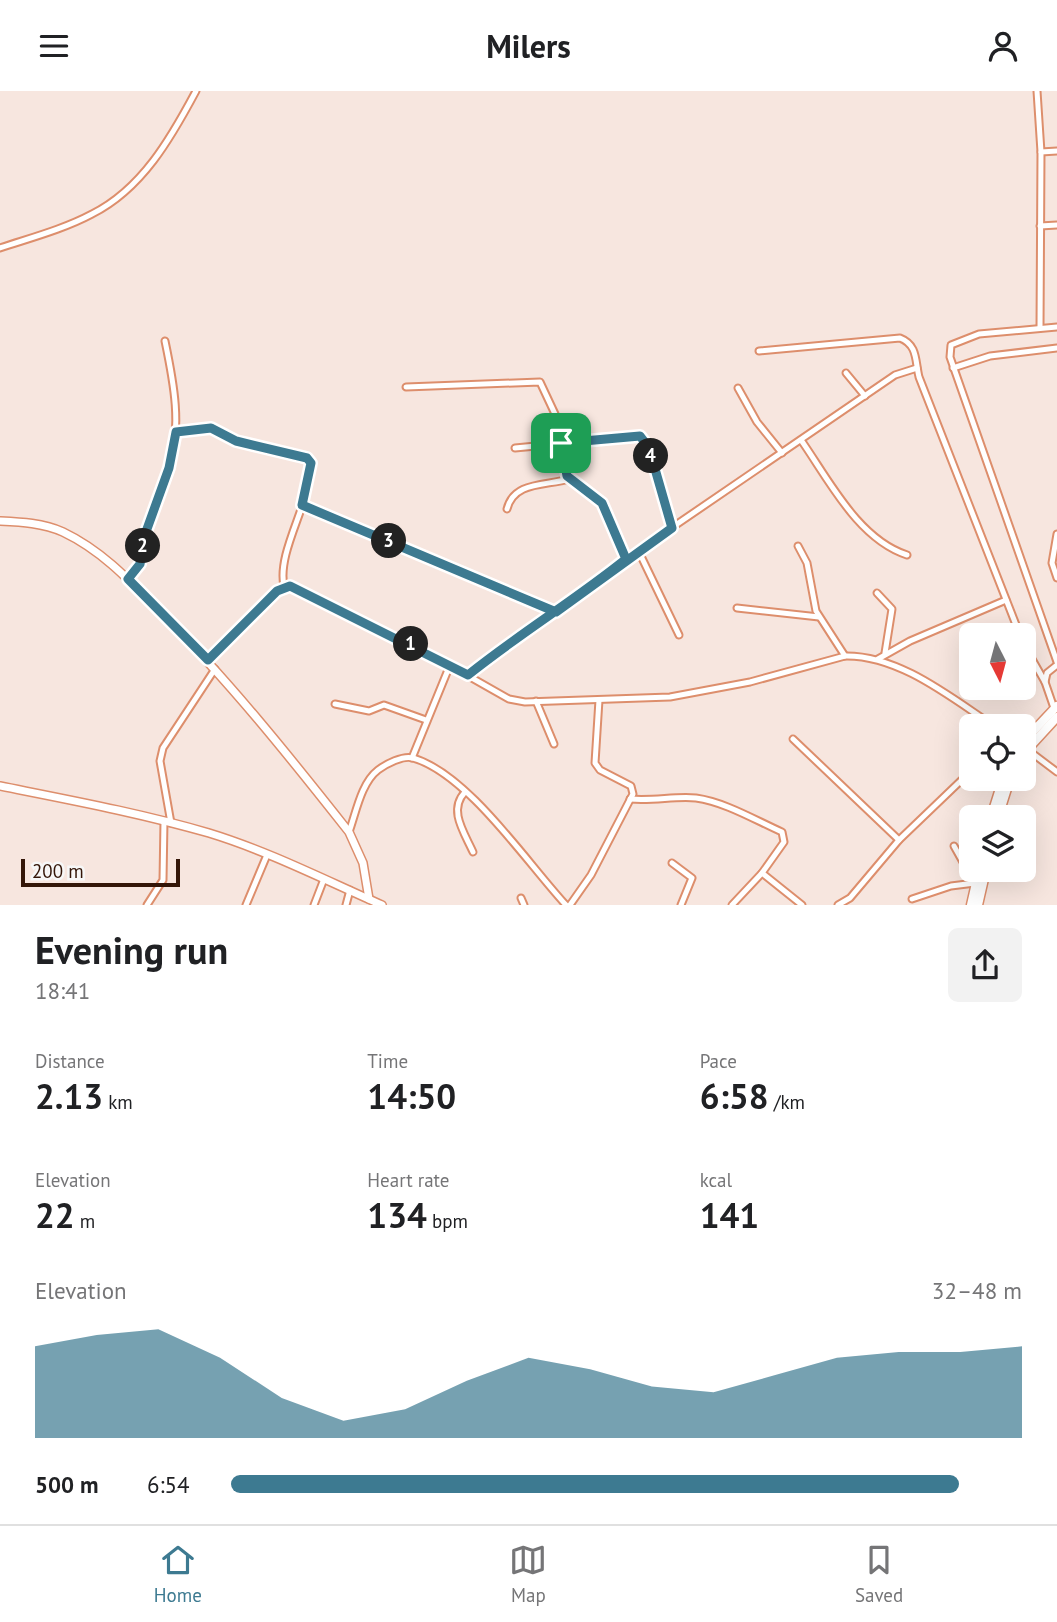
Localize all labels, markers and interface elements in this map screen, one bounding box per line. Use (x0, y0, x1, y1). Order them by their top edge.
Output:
text: Milers (486, 25, 571, 67)
icon: menu (35, 27, 73, 65)
icon: person (984, 27, 1022, 65)
pin (531, 413, 591, 473)
icon: arrive (542, 424, 580, 462)
pin: 4 (634, 439, 668, 473)
text: 4 (645, 443, 656, 467)
pin: 3 (372, 524, 406, 559)
text: 3 (383, 528, 394, 552)
pin: 2 (125, 529, 160, 563)
text: 2 (137, 533, 148, 557)
north arrow (959, 623, 1036, 700)
map controls (959, 623, 1036, 882)
pin: 1 (394, 627, 428, 661)
text: 1 (405, 631, 416, 655)
button: locate (959, 714, 1036, 791)
button: layers (959, 805, 1036, 882)
scale bar (21, 855, 180, 887)
text: 200 m (32, 859, 84, 883)
text: Evening run (35, 925, 228, 974)
button: share (948, 928, 1022, 1002)
text: 18:41 (35, 976, 90, 1005)
text: Distance (35, 1049, 105, 1073)
text: Time (367, 1049, 408, 1073)
text: Pace (700, 1049, 737, 1073)
text: 2.13 (35, 1073, 103, 1119)
text: 14:50 (367, 1073, 456, 1119)
text: 6:58 (700, 1073, 769, 1119)
text: km (103, 1090, 133, 1114)
text: /km (769, 1090, 805, 1114)
text: Elevation (35, 1168, 111, 1192)
text: Heart rate (367, 1168, 449, 1192)
text: kcal (700, 1168, 732, 1192)
text: 22 (35, 1192, 75, 1238)
text: 134 (367, 1192, 427, 1238)
text: 141 (700, 1192, 759, 1238)
text: m (75, 1209, 95, 1233)
text: bpm (427, 1209, 468, 1233)
text: Elevation (35, 1276, 127, 1305)
text: 32–48 m (932, 1276, 1022, 1305)
text: 500 m (35, 1470, 98, 1499)
text: 6:54 (147, 1470, 190, 1499)
tab: Home (154, 1541, 202, 1607)
tab: Map (509, 1541, 547, 1607)
tab: Saved (855, 1541, 903, 1607)

